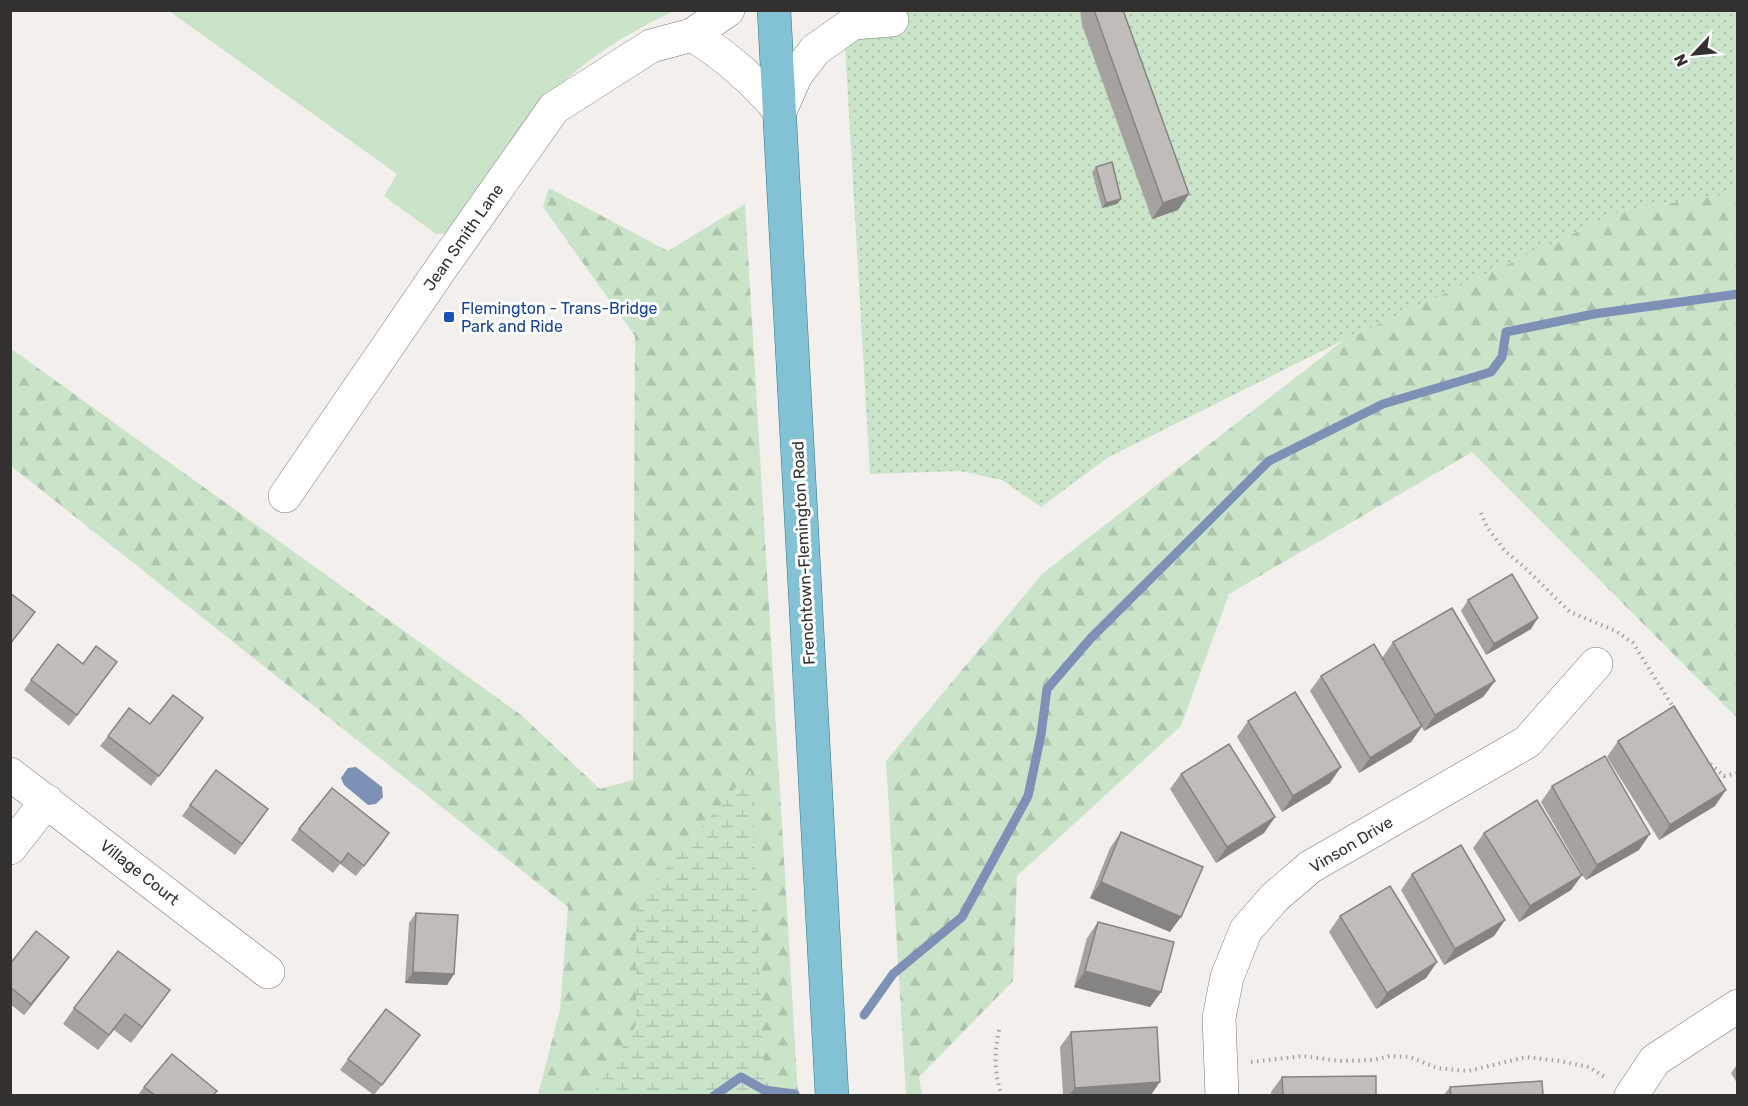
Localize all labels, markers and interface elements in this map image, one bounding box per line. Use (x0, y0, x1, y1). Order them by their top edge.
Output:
north arrow (1664, 24, 1724, 84)
text: N (1670, 51, 1692, 70)
street label: Jean Smith Lane (419, 180, 507, 294)
place label: Flemington - Trans-Bridge Park and Ride (461, 299, 658, 336)
marker: Flemington - Trans-Bridge Park and Ride (442, 310, 456, 324)
street label: Frenchtown-Flemington Road (788, 441, 819, 665)
street label: Vinson Drive (1306, 812, 1396, 877)
street label: Village Court (96, 836, 183, 909)

